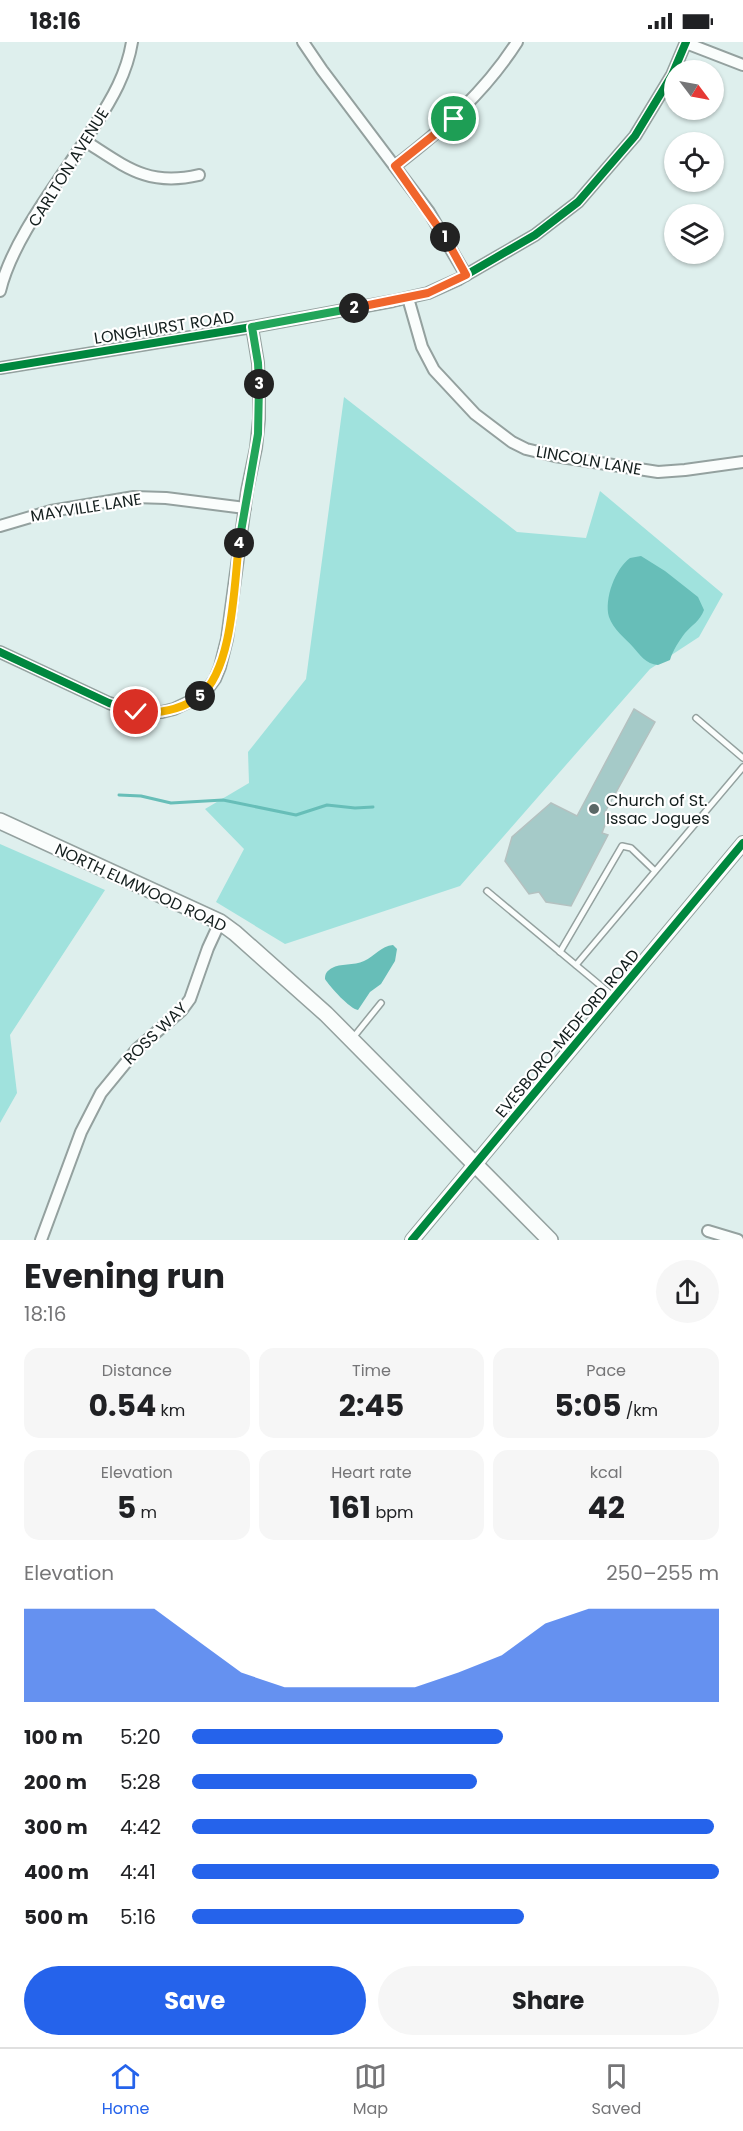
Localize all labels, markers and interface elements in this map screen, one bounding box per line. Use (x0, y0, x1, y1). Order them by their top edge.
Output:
text: 18:16 (30, 6, 81, 37)
north arrow (664, 60, 724, 120)
map controls (664, 60, 724, 264)
pin (428, 93, 479, 144)
icon: arrive (437, 102, 470, 135)
street label: CARLTON AVENUE (22, 103, 114, 231)
button: locate (664, 132, 724, 192)
button: layers (664, 204, 724, 264)
pin: 1 (430, 222, 460, 252)
text: 1 (442, 225, 448, 248)
pin: 2 (339, 293, 369, 323)
text: 2 (349, 296, 359, 319)
street label: LONGHURST ROAD (92, 305, 236, 350)
pin: 3 (244, 369, 274, 399)
text: 3 (254, 372, 264, 395)
street label: LINCOLN LANE (534, 440, 643, 481)
street label: MAYVILLE LANE (29, 487, 143, 528)
pin: 4 (224, 528, 254, 558)
text: 4 (234, 531, 244, 554)
pin: 5 (185, 681, 215, 711)
text: 5 (195, 684, 205, 707)
pin (110, 686, 161, 737)
icon: check (119, 695, 152, 728)
place label: Church of St. Issac Jogues (606, 789, 710, 830)
marker: Church of St. Issac Jogues (587, 802, 601, 816)
street label: NORTH ELMWOOD ROAD (51, 837, 230, 937)
street label: EVESBORO-MEDFORD ROAD (490, 944, 645, 1123)
street label: ROSS WAY (118, 996, 193, 1070)
text: Evening run (24, 1253, 225, 1300)
button: share (656, 1260, 719, 1323)
text: 18:16 (24, 1300, 66, 1328)
text: Distance (102, 1359, 172, 1382)
text: Time (352, 1359, 391, 1382)
text: Pace (586, 1359, 626, 1382)
text: 0.54 (88, 1384, 156, 1427)
text: 2:45 (339, 1384, 404, 1427)
text: 5:05 (554, 1384, 621, 1427)
text: km (156, 1399, 185, 1422)
text: /km (621, 1399, 658, 1422)
text: Elevation (101, 1461, 173, 1484)
text: Heart rate (331, 1461, 412, 1484)
text: kcal (590, 1461, 623, 1484)
text: 5 (117, 1486, 136, 1529)
text: 161 (329, 1486, 371, 1529)
text: 42 (587, 1486, 625, 1529)
text: m (136, 1501, 157, 1524)
text: bpm (371, 1501, 414, 1524)
text: Elevation (24, 1559, 114, 1587)
text: 250–255 m (606, 1559, 719, 1587)
text: 100 m (24, 1723, 83, 1751)
text: 5:20 (120, 1723, 161, 1751)
text: 200 m (24, 1768, 87, 1796)
text: 5:28 (120, 1768, 161, 1796)
text: 300 m (24, 1813, 88, 1841)
text: 4:42 (120, 1813, 161, 1841)
text: 400 m (24, 1858, 89, 1886)
text: 4:41 (120, 1858, 156, 1886)
text: 500 m (24, 1903, 89, 1931)
text: 5:16 (120, 1903, 156, 1931)
button: Save (24, 1966, 366, 2035)
button: Share (378, 1966, 719, 2035)
tab: Home (102, 2060, 149, 2121)
tab: Map (353, 2060, 388, 2121)
tab: Saved (591, 2060, 641, 2121)

